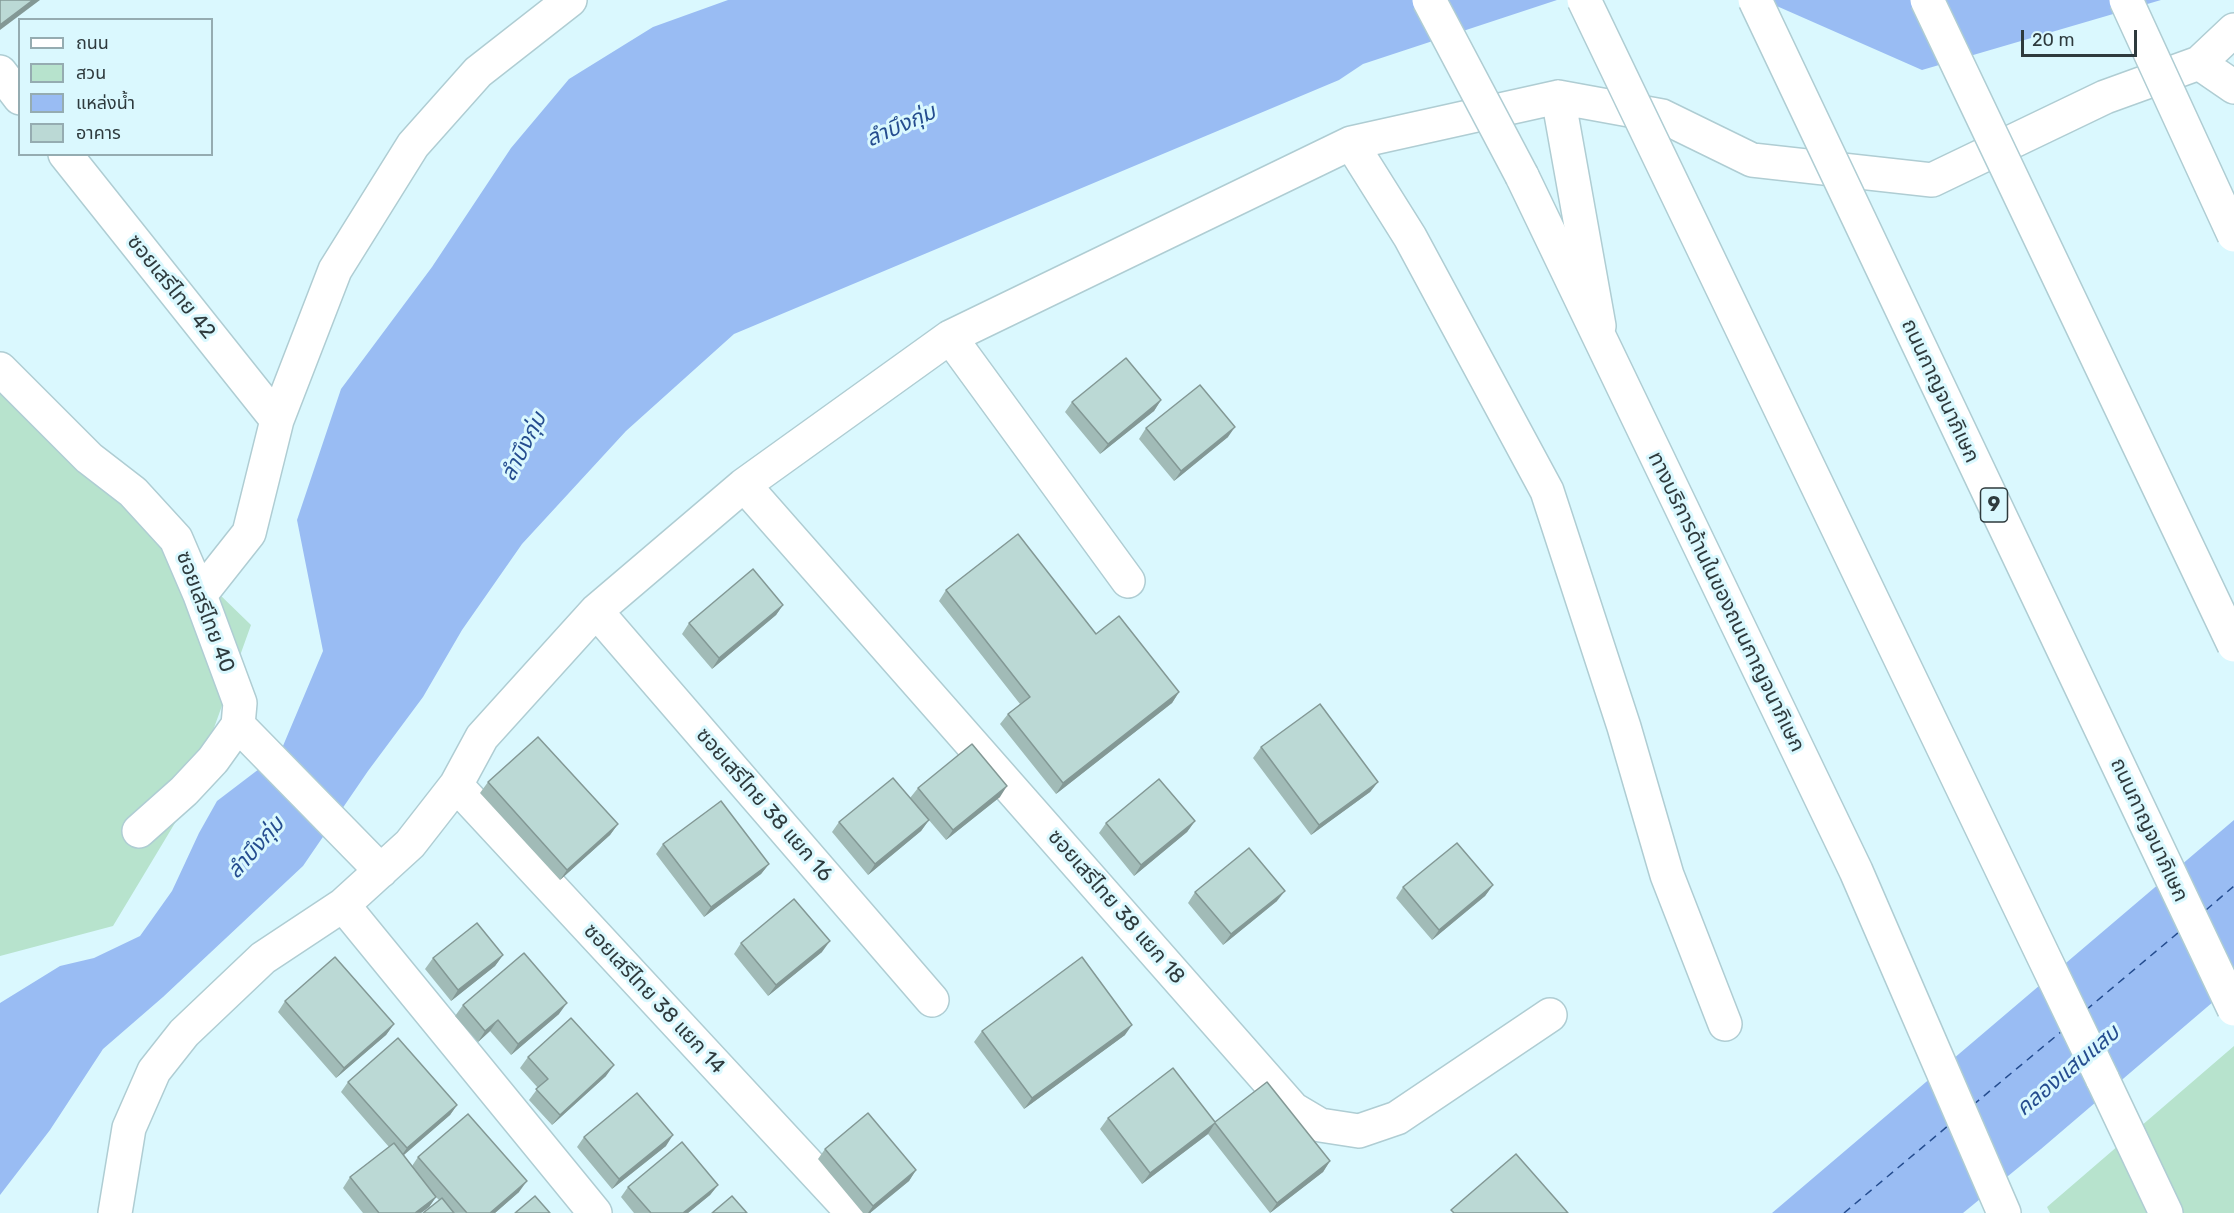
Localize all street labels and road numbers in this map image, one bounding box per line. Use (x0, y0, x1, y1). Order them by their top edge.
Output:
street label: ซอยเสรีไทย 42 (121, 230, 221, 344)
street label: ถนนกาญจนาภิเษก (1896, 315, 1984, 467)
street label: ทางบริการด้านในของถนนกาญจนาภิเษก (1642, 448, 1810, 756)
road number: 9 (1980, 488, 2008, 522)
street label: ซอยเสรีไทย 40 (170, 548, 240, 676)
street label: ซอยเสรีไทย 38 แยก 16 (690, 723, 838, 887)
street label: ถนนกาญจนาภิเษก (2105, 754, 2193, 906)
street label: ซอยเสรีไทย 38 แยก 18 (1042, 825, 1190, 989)
street label: ซอยเสรีไทย 38 แยก 14 (578, 919, 730, 1079)

